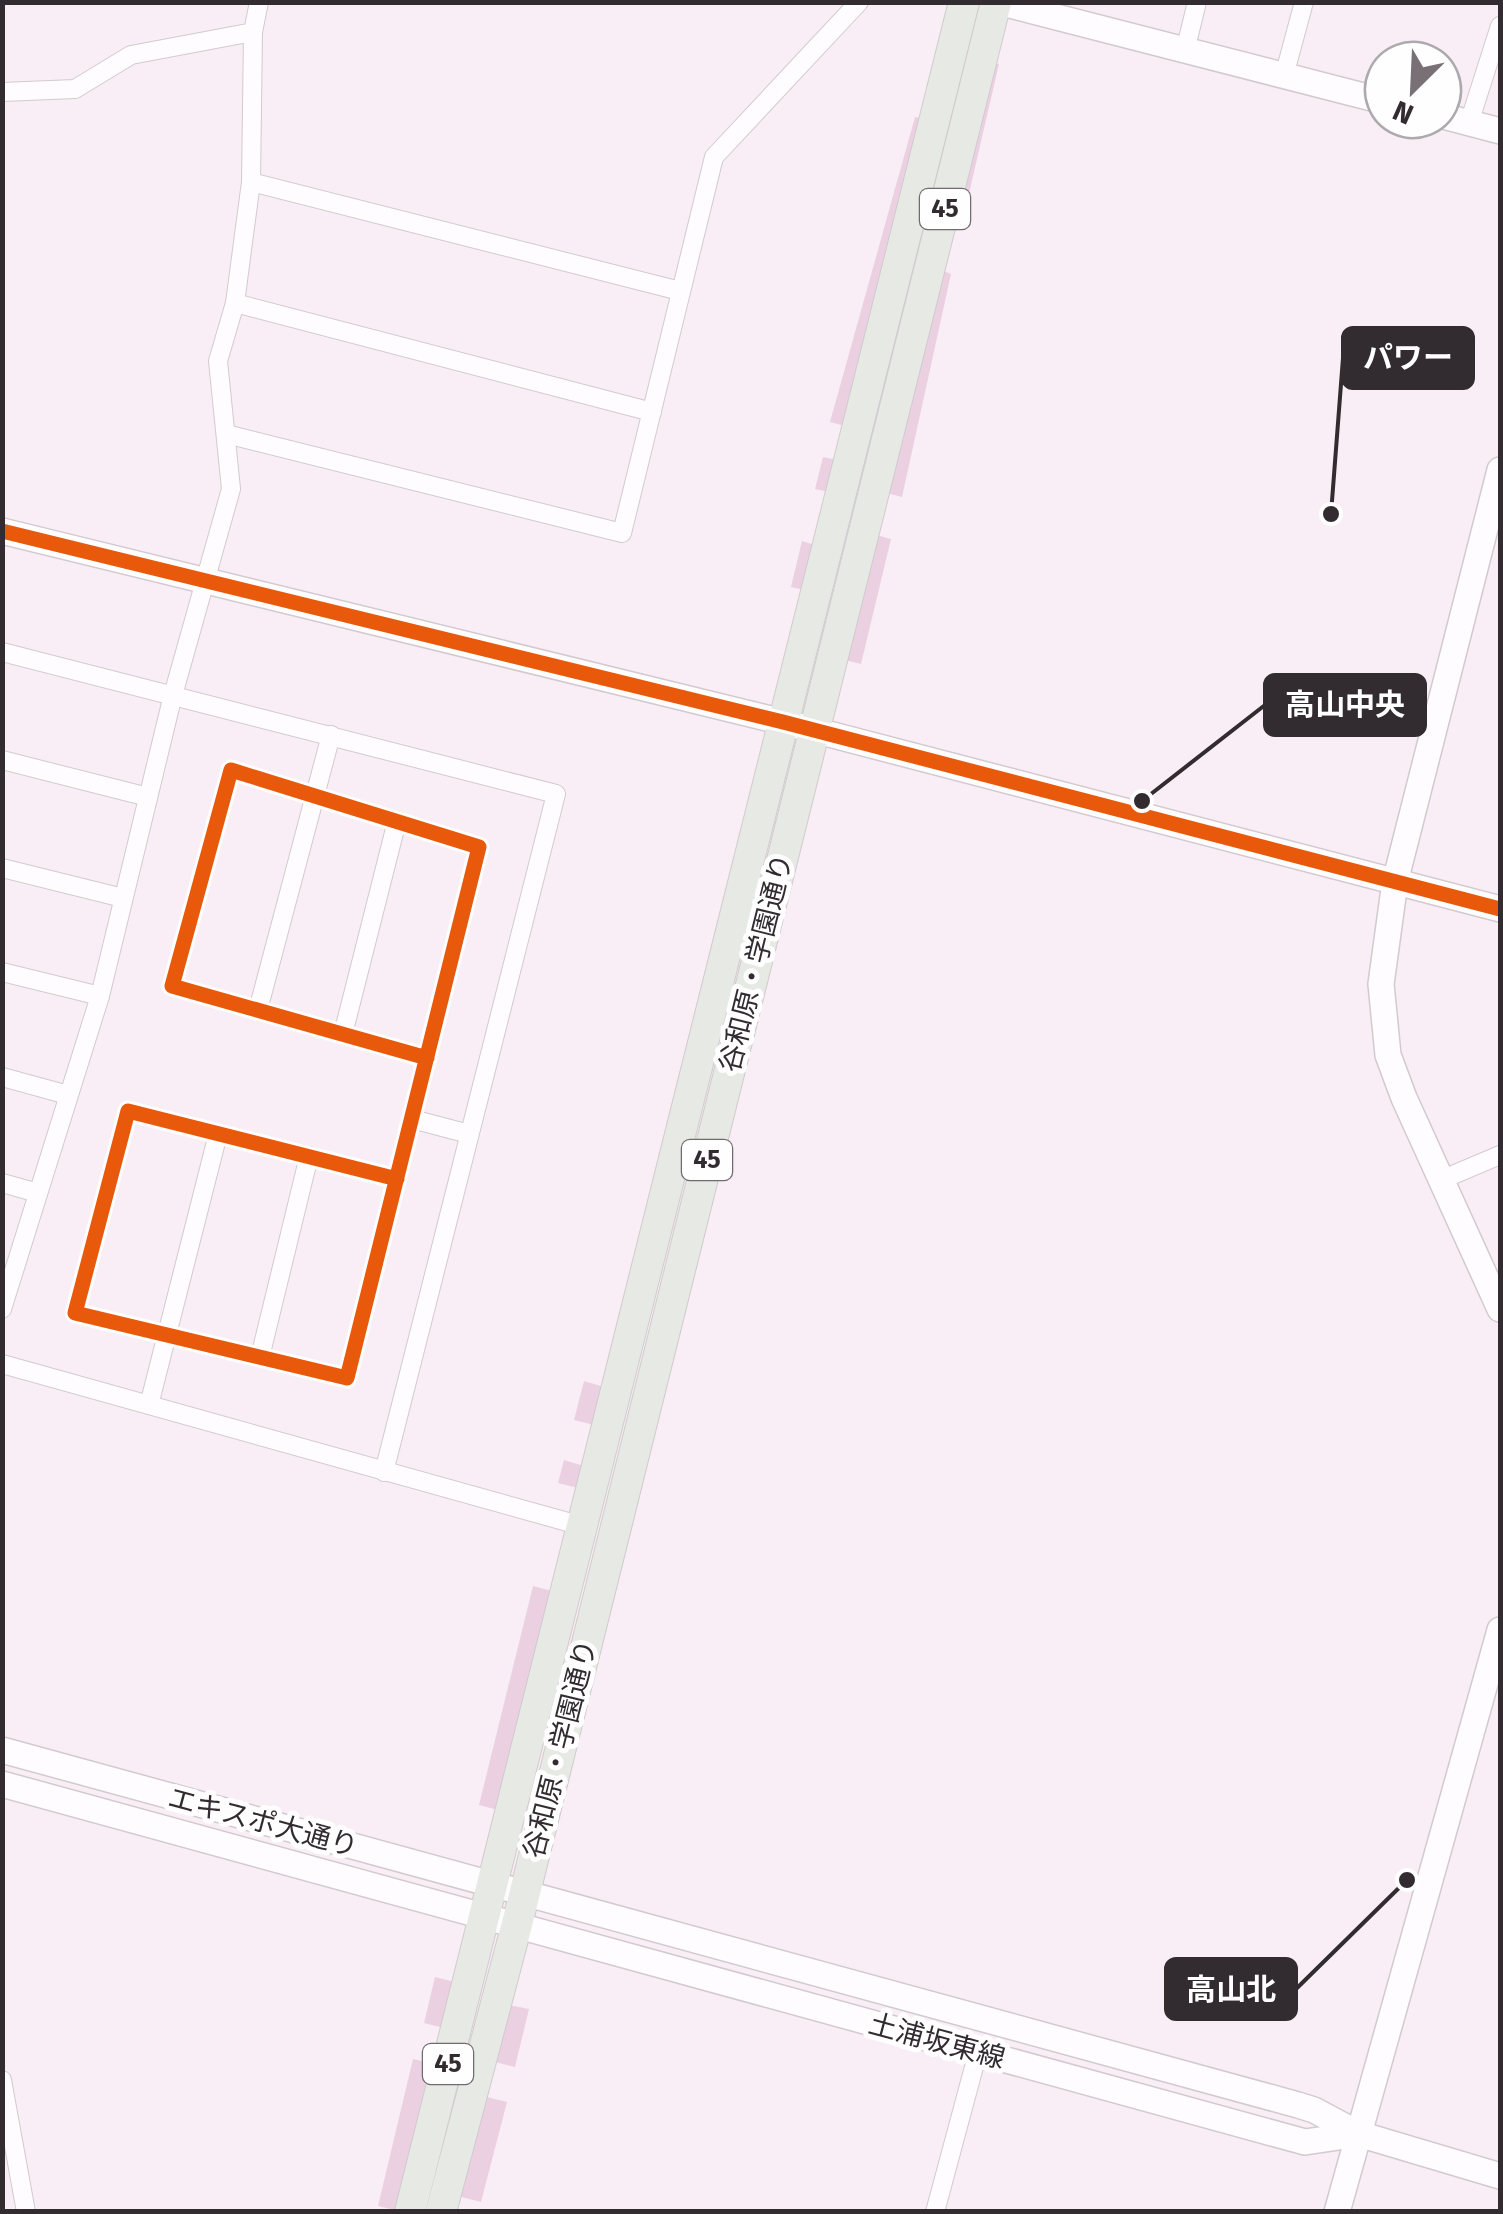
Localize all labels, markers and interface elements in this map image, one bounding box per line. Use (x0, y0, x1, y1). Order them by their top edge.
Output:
north arrow (1363, 40, 1463, 140)
text: N (1388, 94, 1418, 131)
road number: 45 (920, 189, 970, 229)
callout: パワー (1343, 328, 1473, 388)
text: パワー (1363, 340, 1453, 376)
callout: 高山中央 (1265, 675, 1425, 735)
text: 高山中央 (1285, 687, 1405, 723)
street label: 谷和原・学園通り (713, 850, 799, 1076)
road number: 45 (682, 1140, 732, 1180)
street label: 谷和原・学園通り (517, 1636, 603, 1862)
street label: エキスポ大通り (164, 1781, 362, 1863)
callout: 高山北 (1166, 1959, 1296, 2019)
text: 高山北 (1186, 1972, 1276, 2008)
street label: 土浦坂東線 (865, 2007, 1009, 2075)
road number: 45 (423, 2044, 473, 2084)

